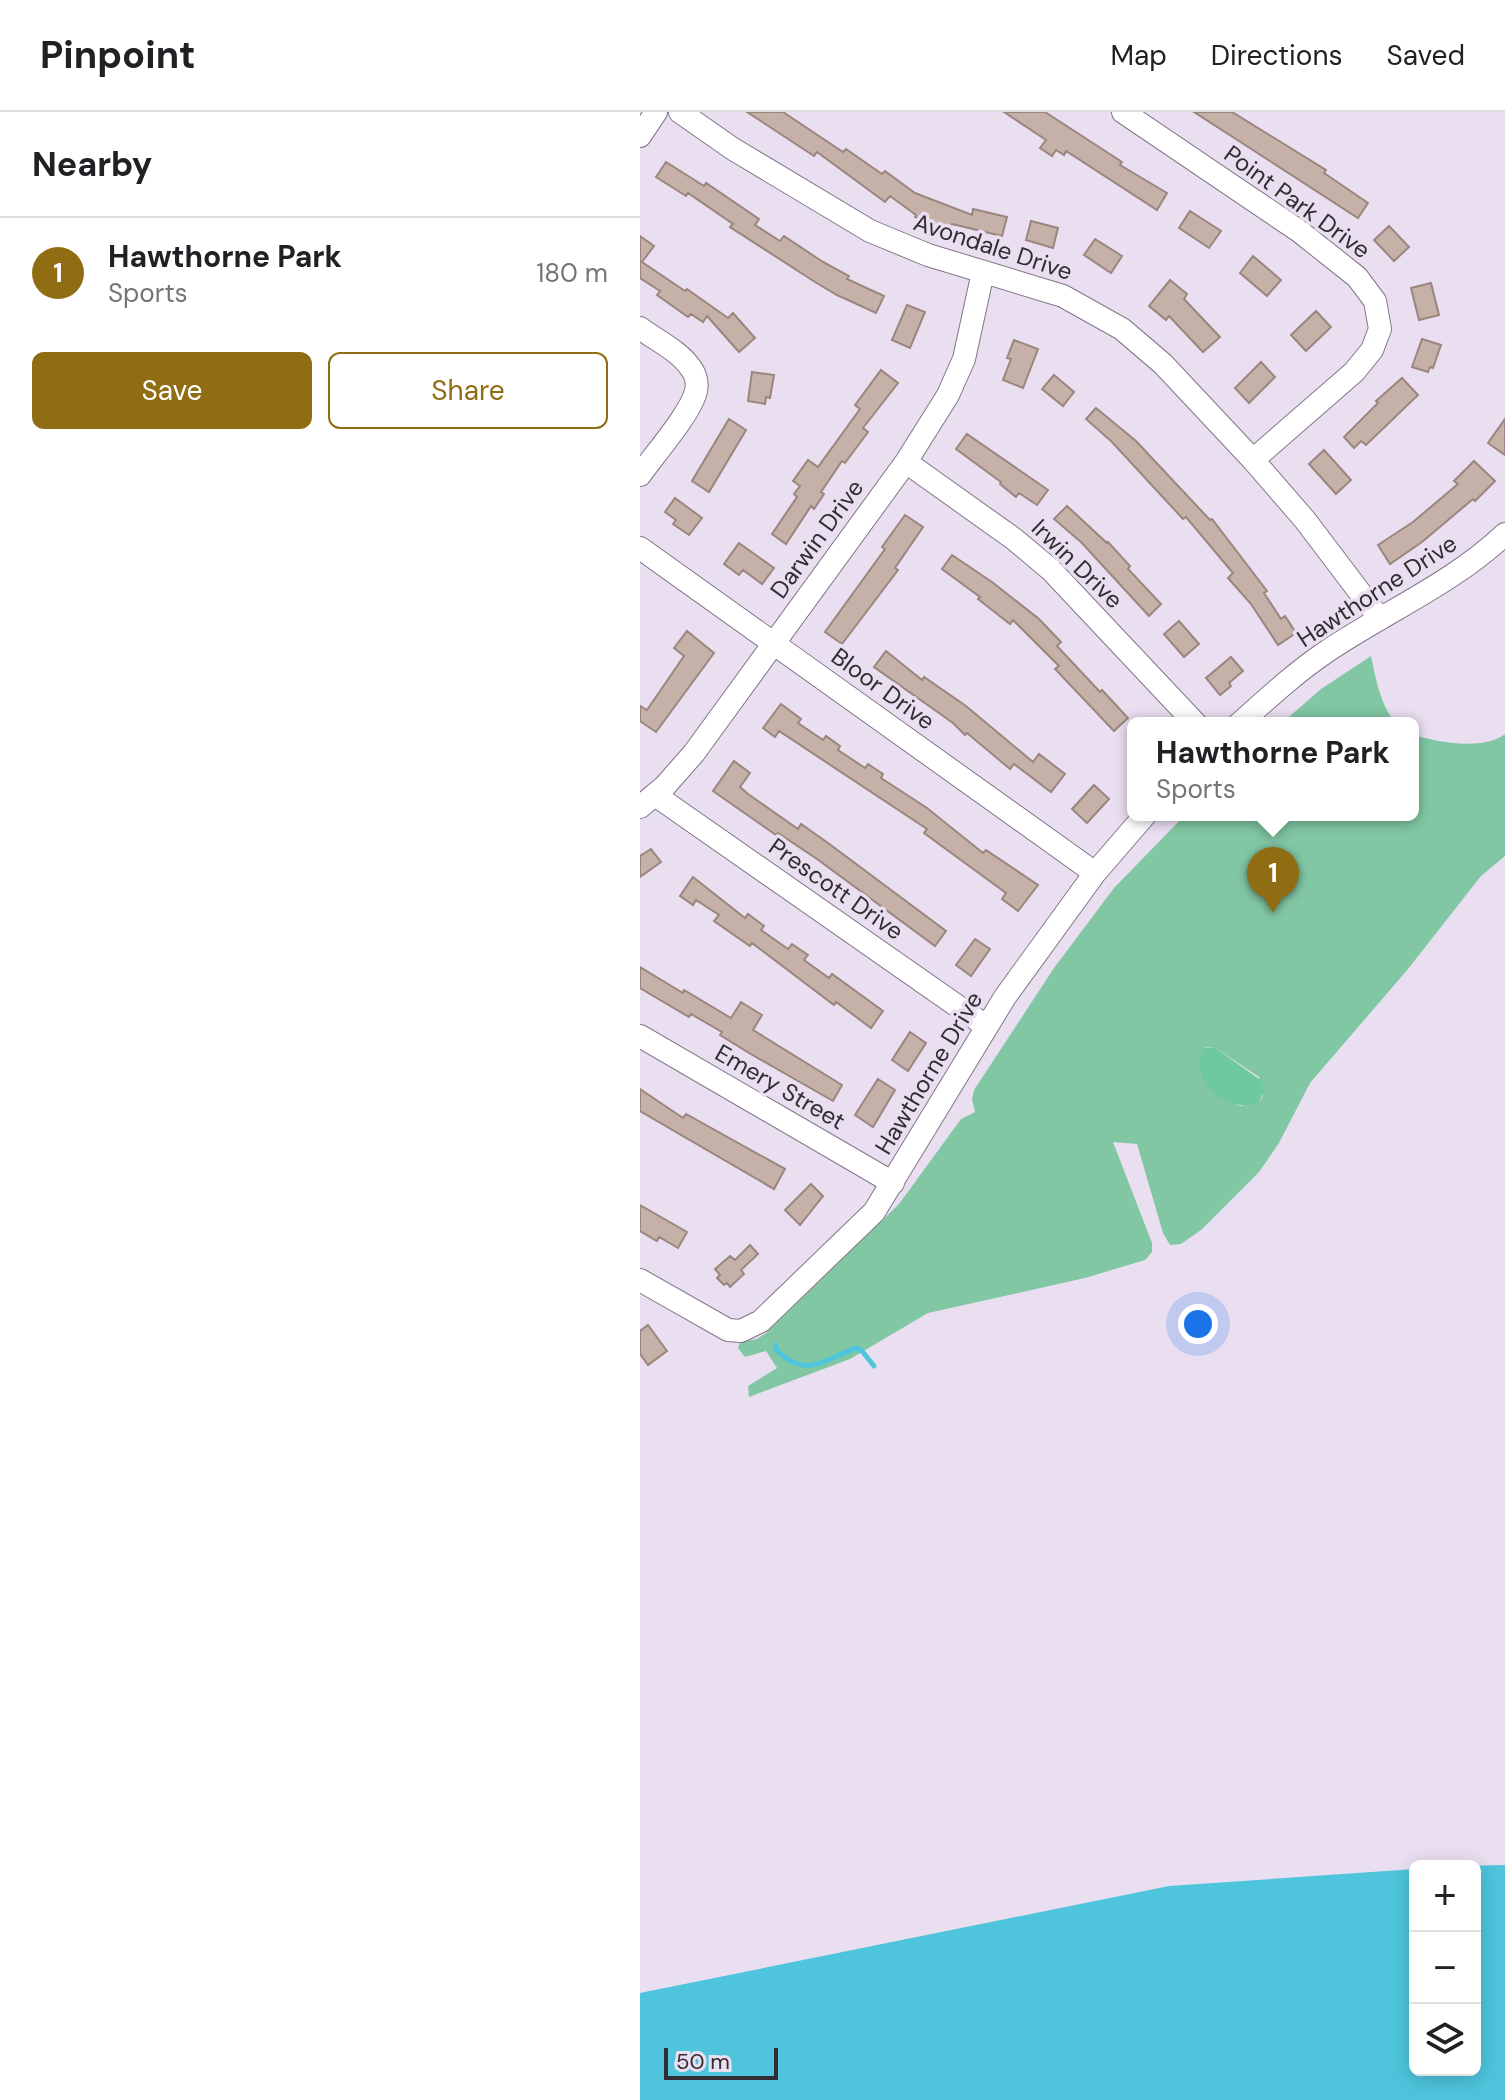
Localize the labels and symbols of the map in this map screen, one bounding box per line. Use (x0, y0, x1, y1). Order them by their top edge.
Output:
street label: Point Park Drive (1218, 138, 1377, 265)
street label: Avondale Drive (910, 206, 1076, 287)
street label: Darwin Drive (763, 473, 870, 604)
street label: Irwin Drive (1025, 512, 1130, 615)
street label: Hawthorne Drive (1291, 527, 1463, 654)
street label: Bloor Drive (825, 641, 941, 737)
street label: Prescott Drive (763, 831, 910, 946)
pin: 1 (1247, 847, 1299, 913)
street label: Hawthorne Drive (868, 986, 989, 1160)
street label: Emery Street (710, 1037, 851, 1136)
your location (1178, 1304, 1218, 1344)
scale bar (664, 2044, 778, 2080)

